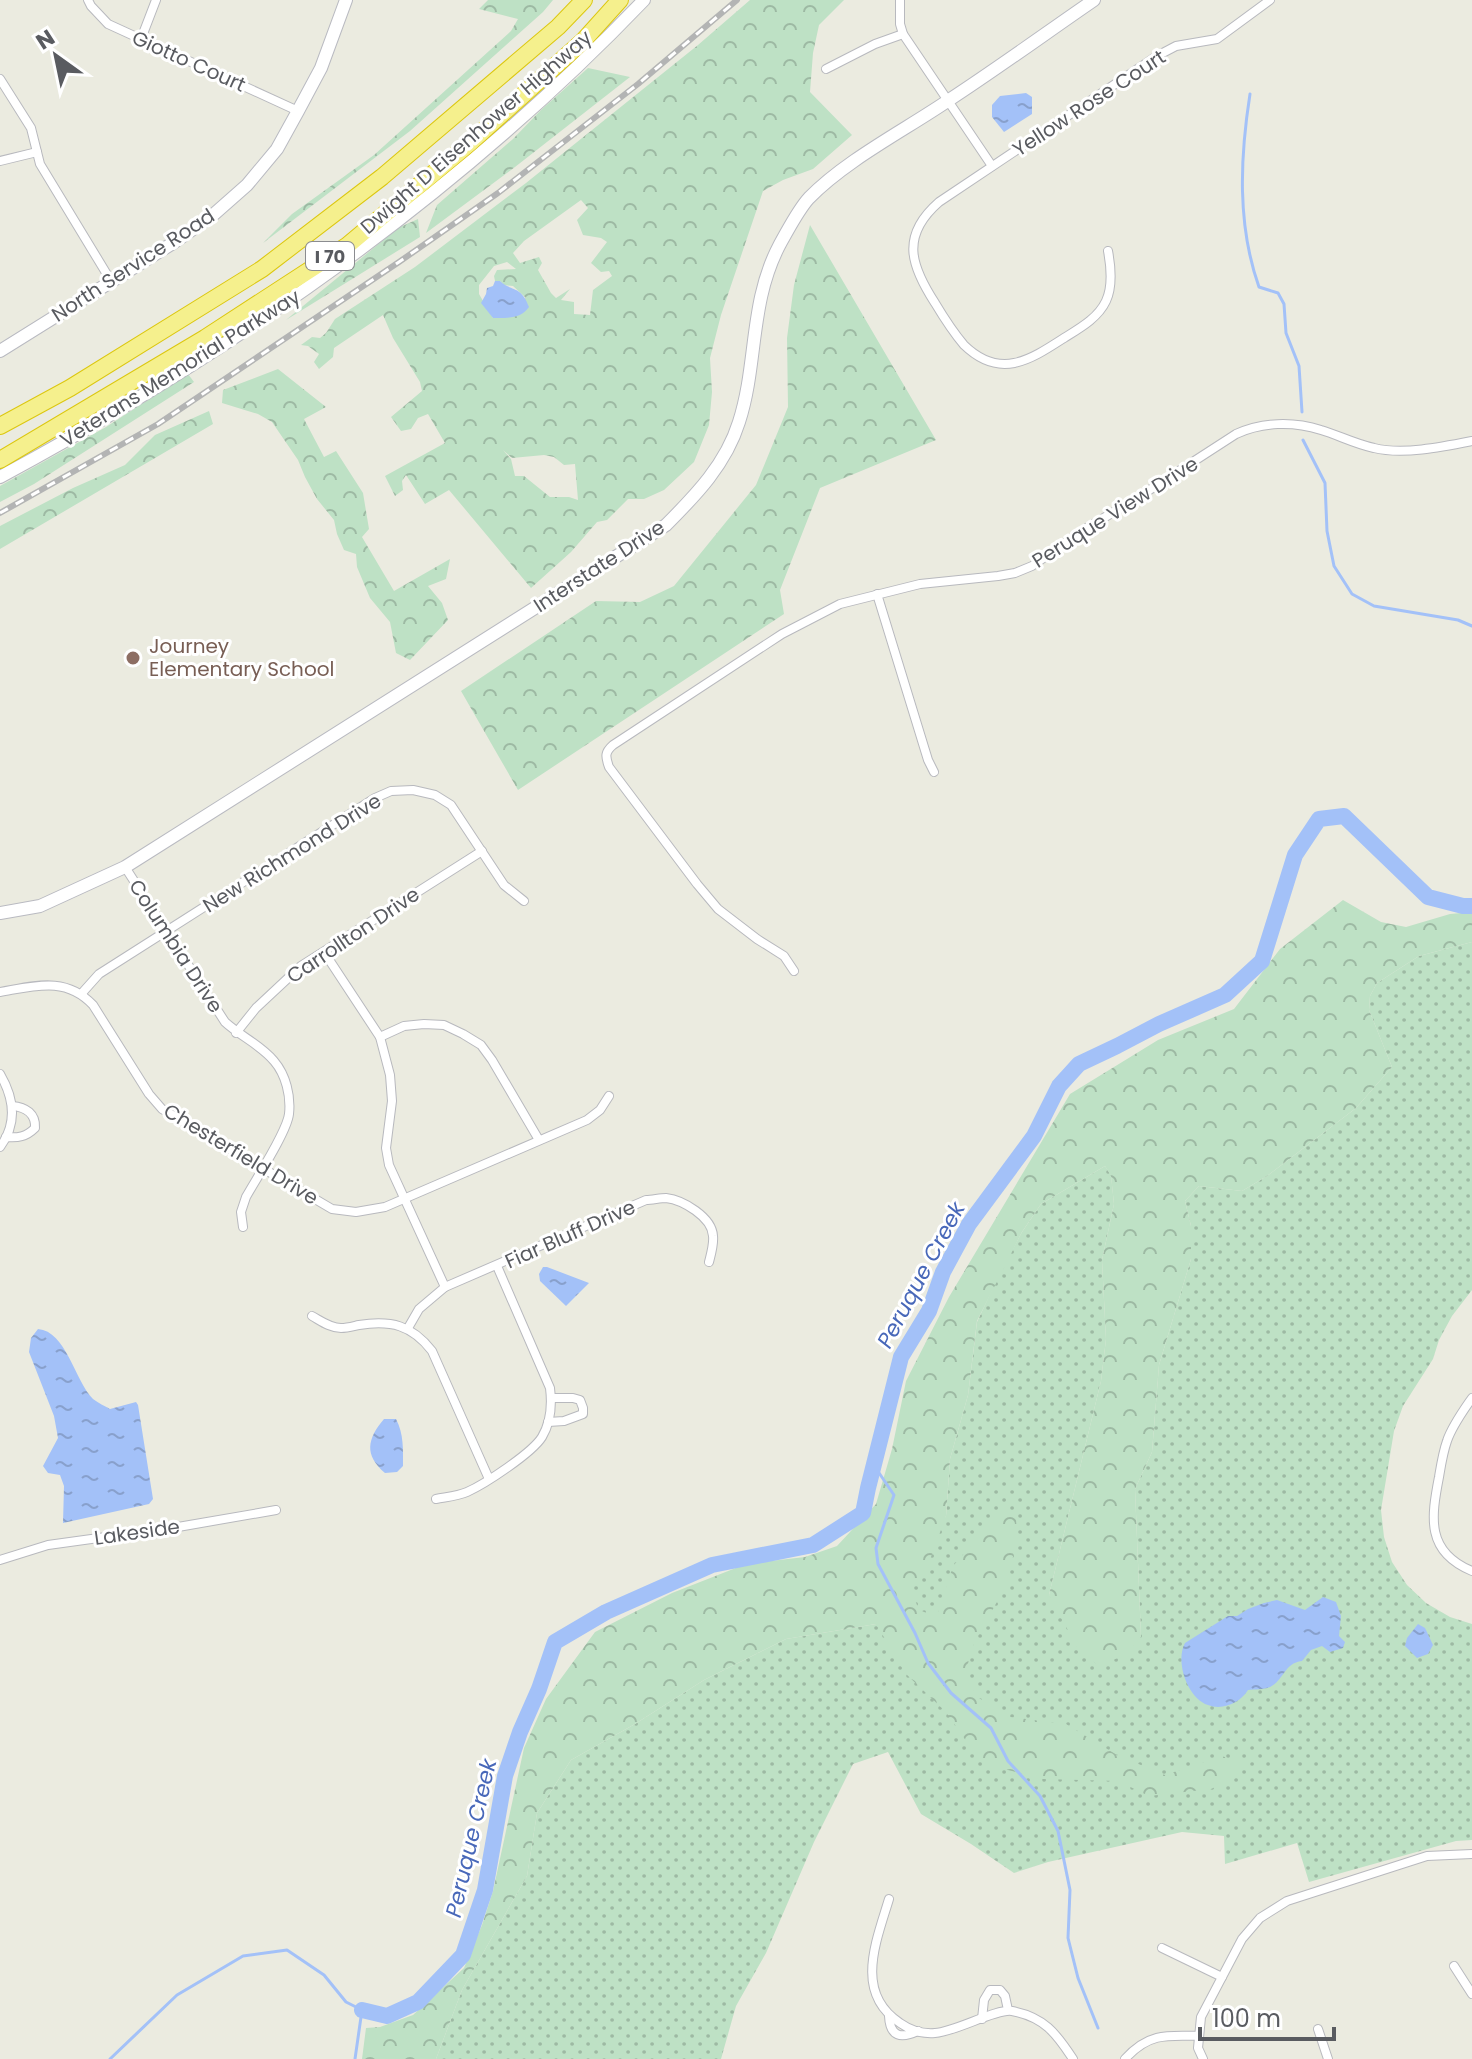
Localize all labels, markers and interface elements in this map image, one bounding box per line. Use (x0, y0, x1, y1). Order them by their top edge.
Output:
north arrow (16, 16, 96, 96)
text: N (30, 22, 61, 57)
street label: Giotto Court (128, 23, 250, 99)
street label: Dwight D Eisenhower Highway (354, 24, 598, 240)
street label: Yellow Rose Court (1007, 43, 1171, 163)
street label: North Service Road (46, 202, 220, 328)
road number: I 70 (306, 242, 354, 270)
street label: Veterans Memorial Parkway (55, 282, 305, 454)
street label: Peruque View Drive (1027, 450, 1203, 574)
street label: Interstate Drive (528, 513, 670, 619)
place label: Journey Elementary School (149, 632, 334, 683)
marker: Journey Elementary School (124, 649, 142, 667)
street label: New Richmond Drive (197, 787, 387, 919)
street label: Columbia Drive (122, 874, 230, 1018)
street label: Carrollton Drive (281, 880, 425, 990)
street label: Chesterfield Drive (158, 1097, 324, 1211)
street label: Fiar Bluff Drive (500, 1193, 640, 1275)
water label: Peruque Creek (869, 1195, 973, 1354)
street label: Lakeside (92, 1512, 182, 1552)
water label: Peruque Creek (438, 1754, 505, 1920)
scale bar (1200, 1991, 1334, 2041)
text: 100 m (1212, 2002, 1281, 2035)

